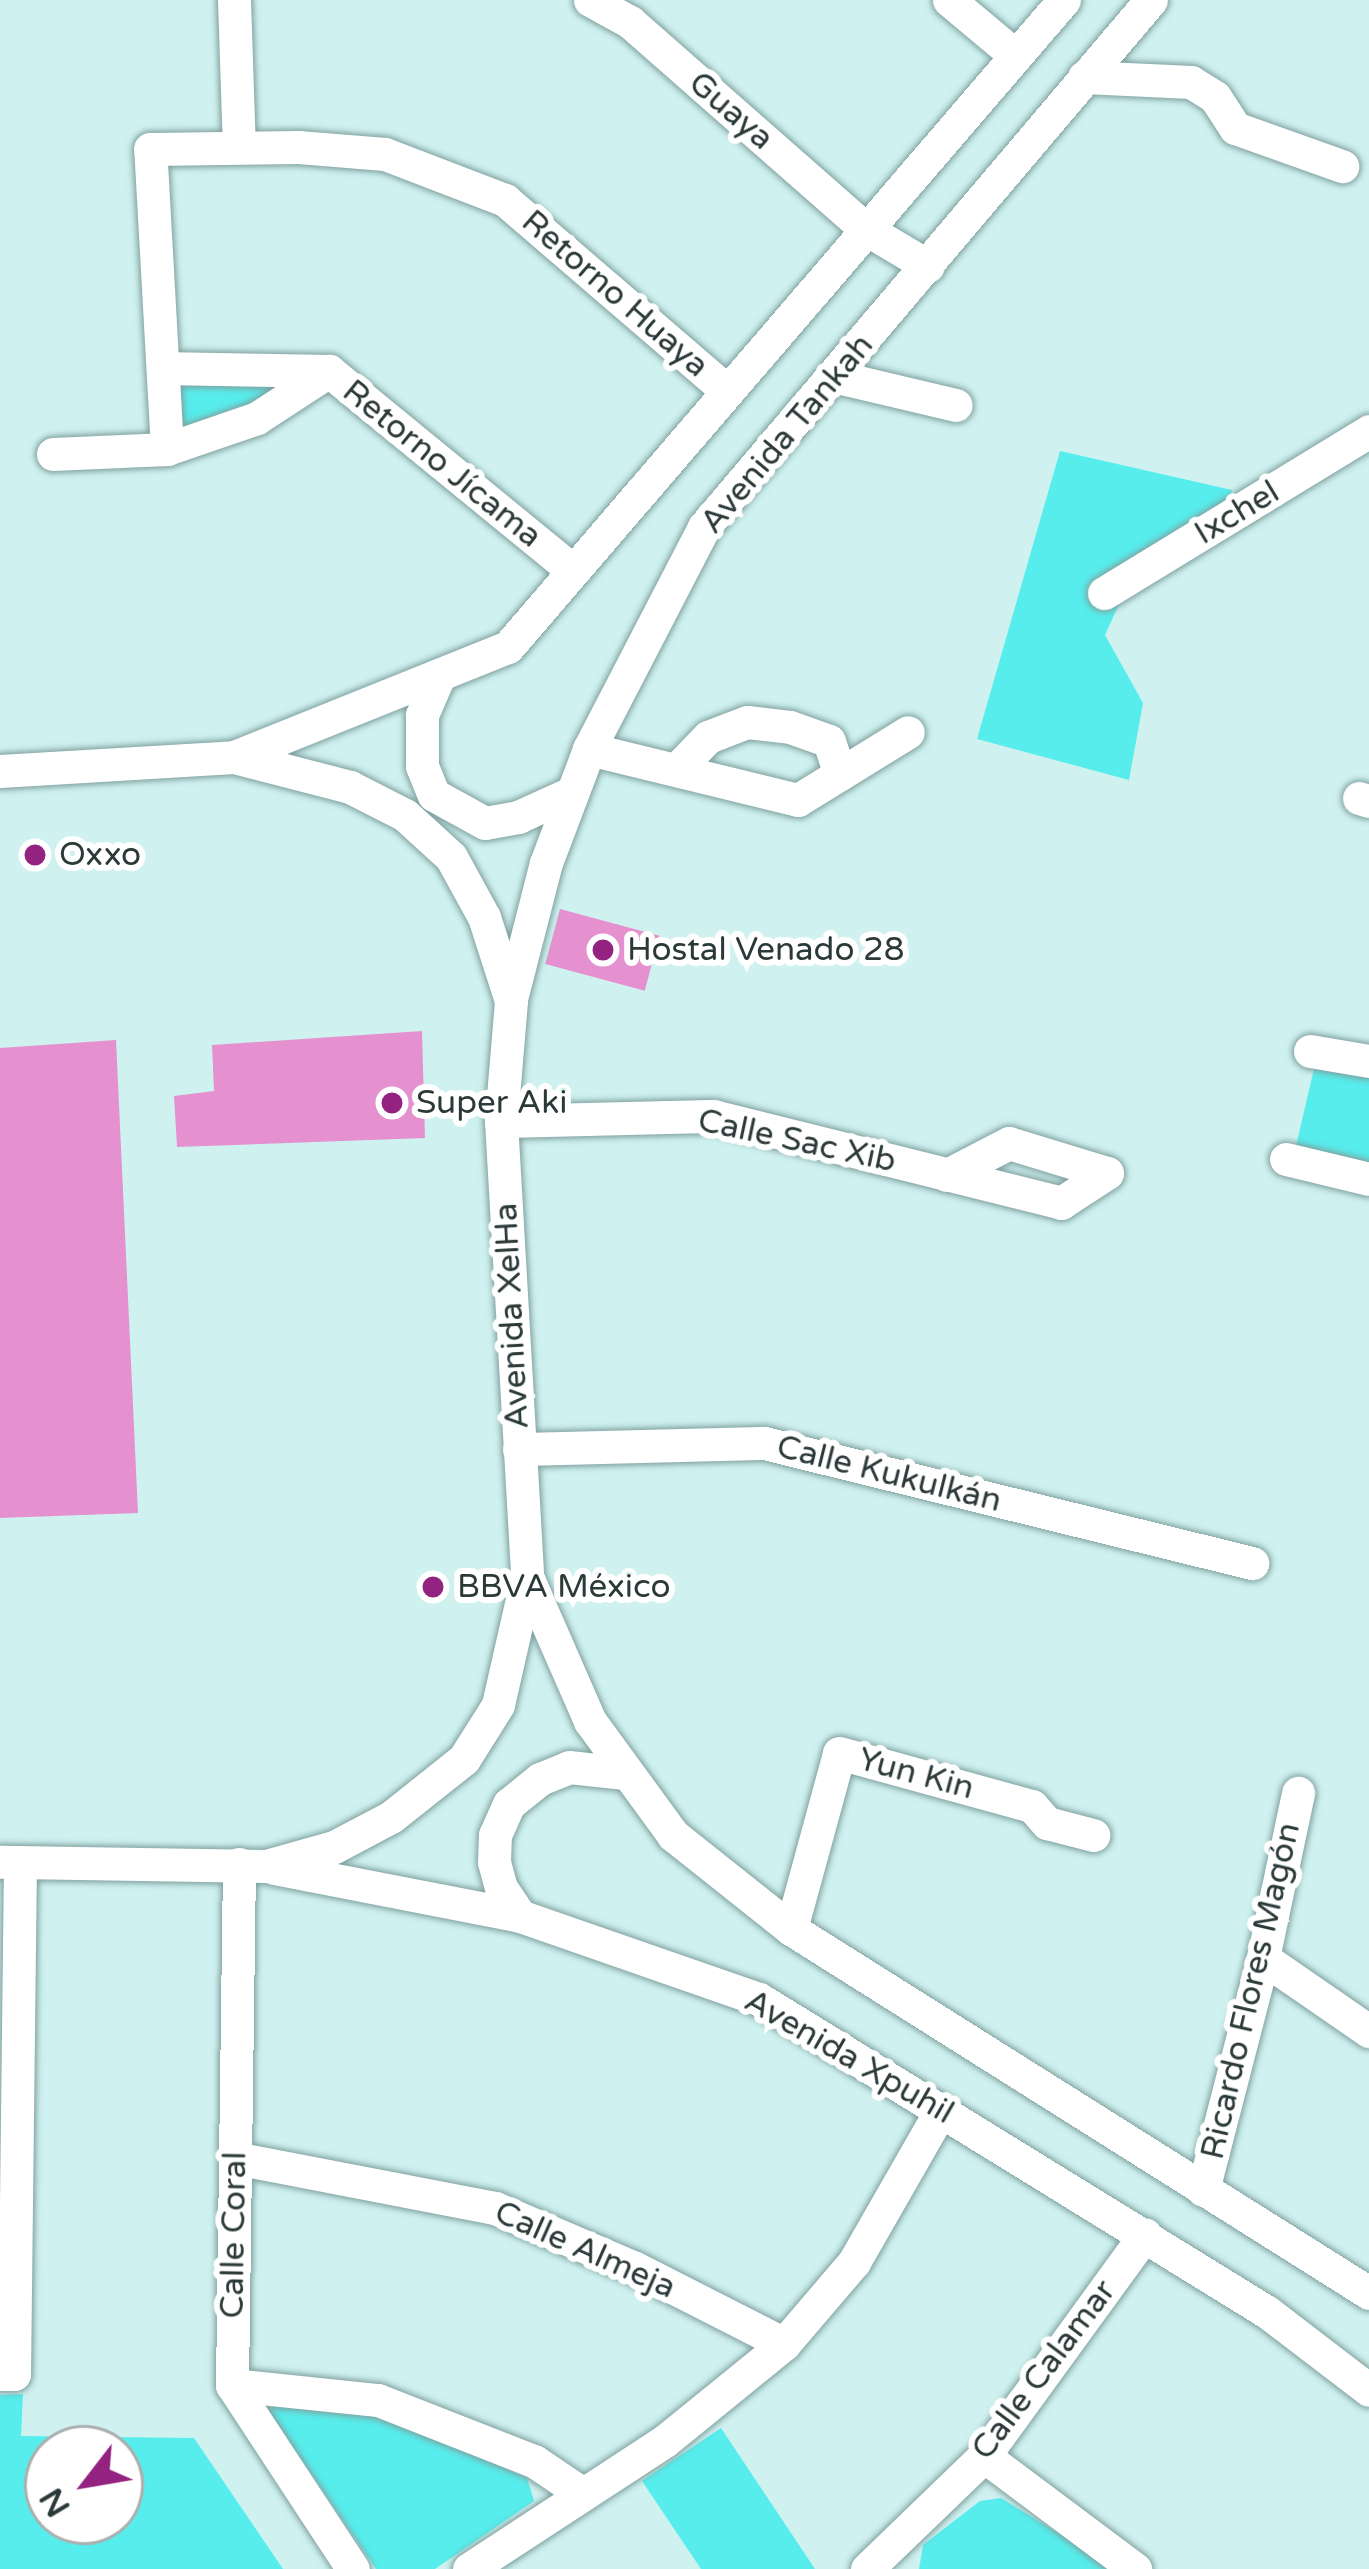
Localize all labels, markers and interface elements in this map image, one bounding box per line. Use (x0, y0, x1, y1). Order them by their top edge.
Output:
street label: Guaya (681, 63, 781, 159)
street label: Retorno Huaya (513, 202, 717, 386)
street label: Avenida Tankah (692, 326, 882, 542)
street label: Retorno Jícama (335, 372, 549, 556)
street label: Ixchel (1188, 472, 1286, 554)
place label: Oxxo (59, 835, 141, 875)
marker: Oxxo (22, 842, 48, 868)
place label: Hostal Venado 28 (627, 930, 904, 970)
marker: Hostal Venado 28 (590, 937, 616, 963)
place label: Super Aki (416, 1083, 567, 1123)
marker: Super Aki (379, 1090, 405, 1116)
street label: Calle Sac Xib (694, 1101, 900, 1181)
street label: Avenida XelHa (486, 1202, 538, 1430)
street label: Calle Kukulkán (773, 1427, 1005, 1521)
place label: BBVA México (457, 1567, 670, 1607)
marker: BBVA México (420, 1574, 446, 1600)
street label: Yun Kin (854, 1740, 978, 1808)
street label: Ricardo Flores Magón (1193, 1819, 1309, 2163)
street label: Avenida Xpuhil (737, 1981, 961, 2133)
street label: Calle Coral (213, 2151, 255, 2319)
street label: Calle Almeja (488, 2193, 682, 2307)
street label: Calle Calamar (964, 2272, 1124, 2468)
north arrow (24, 2425, 144, 2545)
text: N (32, 2481, 79, 2524)

